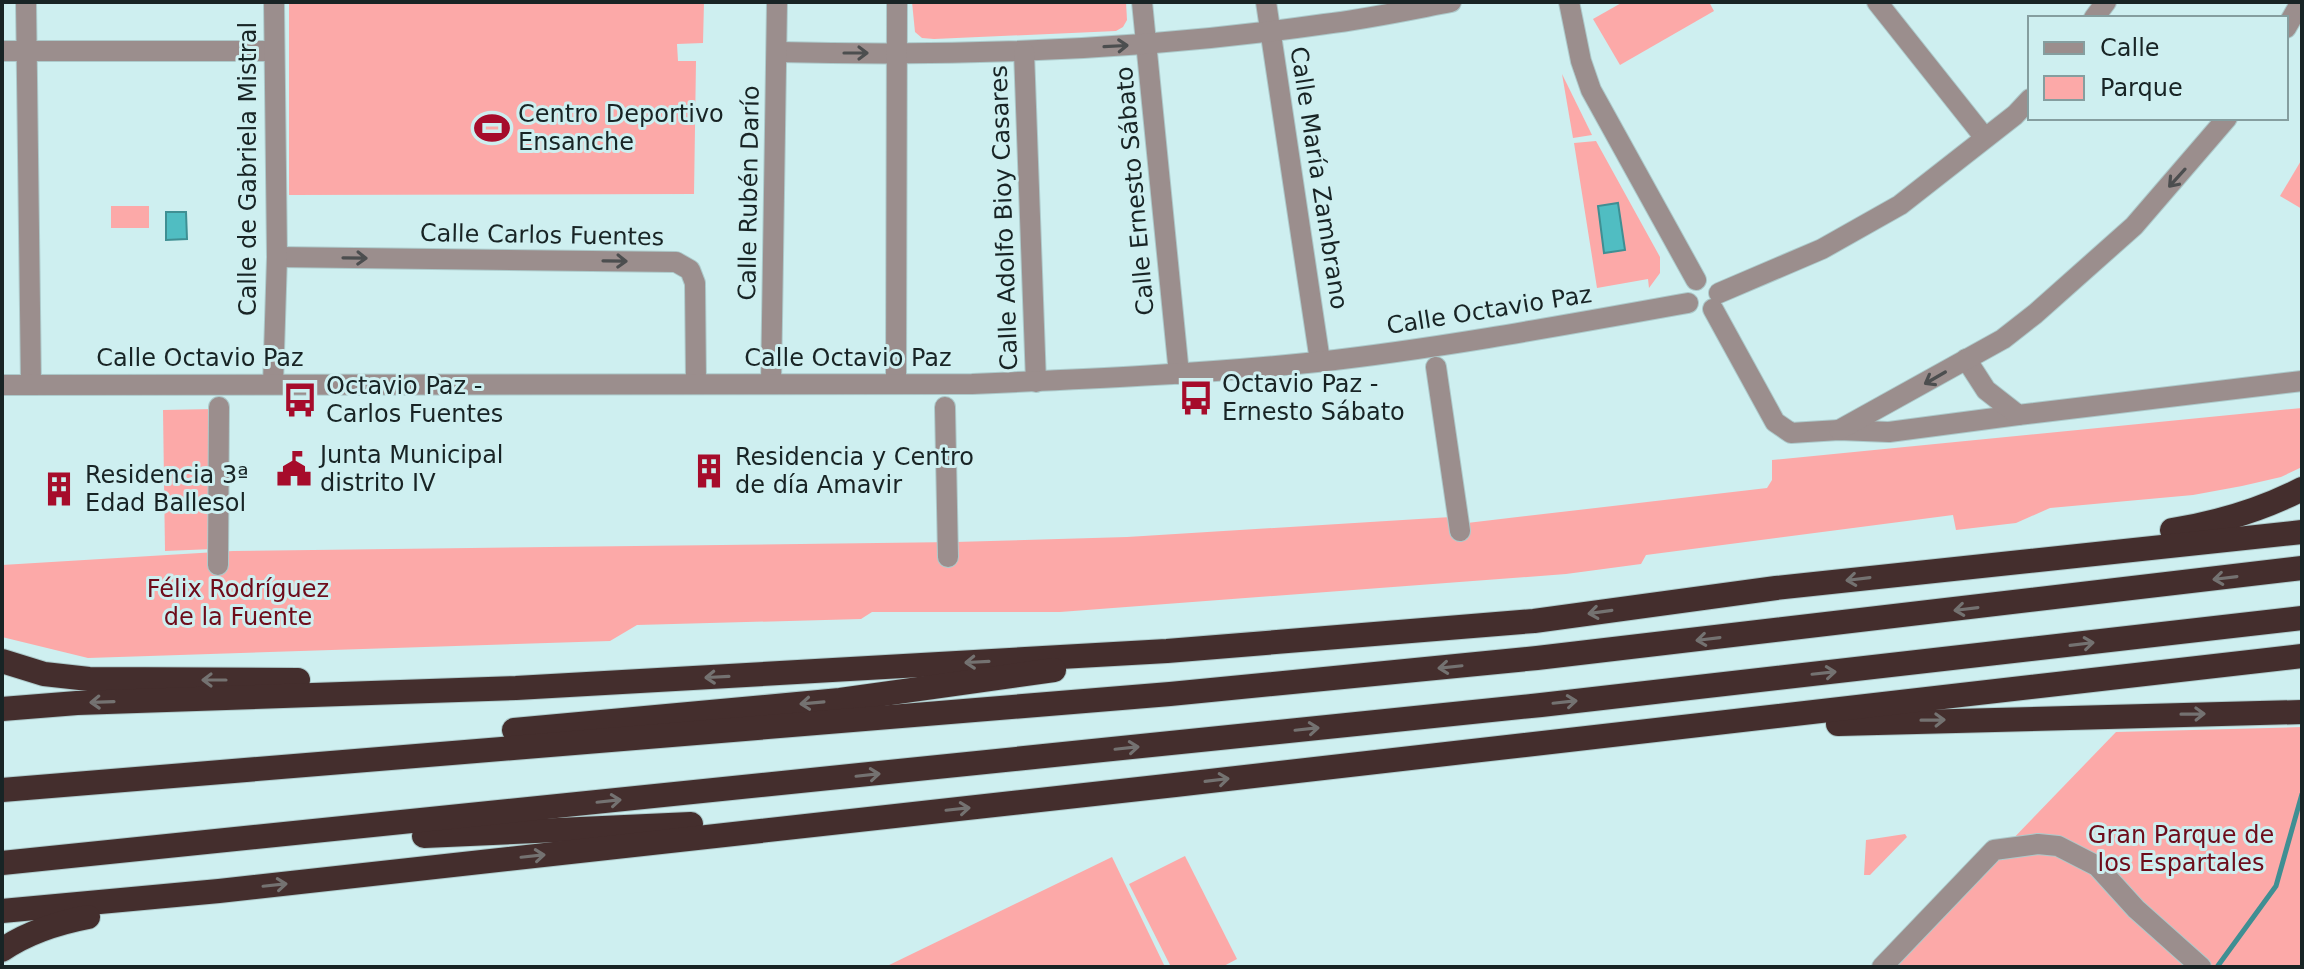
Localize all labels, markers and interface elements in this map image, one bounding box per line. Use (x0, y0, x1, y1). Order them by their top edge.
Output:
legend (2028, 16, 2288, 120)
street label: Calle de Gabriela Mistral (234, 22, 262, 316)
text: Calle (2100, 34, 2160, 62)
one-way arrow (1102, 38, 1129, 53)
one-way arrow (842, 45, 869, 61)
street label: Calle María Zambrano (1284, 45, 1354, 311)
street label: Calle Adolfo Bioy Casares (985, 65, 1023, 371)
street label: Calle Ernesto Sábato (1110, 65, 1160, 317)
text: Parque (2100, 74, 2183, 102)
street label: Calle Rubén Darío (733, 85, 765, 301)
place label: Centro Deportivo Ensanche (518, 100, 724, 156)
sports icon: Centro Deportivo Ensanche (473, 109, 511, 147)
one-way arrow (2168, 167, 2186, 187)
street label: Calle Carlos Fuentes (420, 219, 664, 251)
one-way arrow (341, 250, 368, 266)
one-way arrow (601, 254, 628, 269)
street label: Calle Octavio Paz (1384, 280, 1594, 340)
street label: Calle Octavio Paz (96, 344, 304, 372)
street label: Calle Octavio Paz (744, 344, 952, 372)
place label: Octavio Paz - Ernesto Sábato (1222, 370, 1405, 426)
one-way arrow (1924, 370, 1947, 386)
place label: Octavio Paz - Carlos Fuentes (326, 372, 503, 428)
bus stop icon: Octavio Paz - Ernesto Sábato (1177, 379, 1215, 417)
bus stop icon: Octavio Paz - Carlos Fuentes (281, 381, 319, 419)
place label: Junta Municipal distrito IV (318, 441, 504, 497)
place label: Residencia y Centro de día Amavir (735, 443, 974, 499)
public building icon: Junta Municipal distrito IV (275, 450, 313, 488)
building icon: Residencia y Centro de día Amavir (690, 452, 728, 490)
place label: Residencia 3ª Edad Ballesol (85, 461, 249, 517)
building icon: Residencia 3ª Edad Ballesol (40, 470, 78, 508)
one-way arrow (2212, 570, 2238, 585)
one-way arrow (1845, 572, 1872, 587)
park label: Félix Rodríguez de la Fuente (147, 575, 329, 631)
one-way arrow (1953, 601, 1980, 616)
one-way arrow (1588, 605, 1613, 620)
one-way arrow (1695, 631, 1722, 646)
one-way arrow (2069, 636, 2094, 651)
one-way arrow (964, 654, 991, 669)
one-way arrow (1437, 660, 1464, 675)
one-way arrow (1810, 666, 1837, 681)
one-way arrow (704, 670, 731, 685)
one-way arrow (201, 672, 228, 688)
one-way arrow (89, 695, 116, 710)
one-way arrow (800, 695, 826, 710)
one-way arrow (1551, 695, 1578, 710)
one-way arrow (2179, 707, 2206, 722)
one-way arrow (1919, 712, 1946, 728)
one-way arrow (1293, 722, 1320, 737)
one-way arrow (1113, 740, 1139, 755)
one-way arrow (854, 767, 881, 782)
one-way arrow (1204, 772, 1229, 787)
one-way arrow (595, 794, 622, 809)
one-way arrow (945, 801, 971, 816)
park label: Gran Parque de los Espartales (2088, 821, 2274, 877)
one-way arrow (520, 848, 545, 863)
one-way arrow (261, 877, 288, 892)

